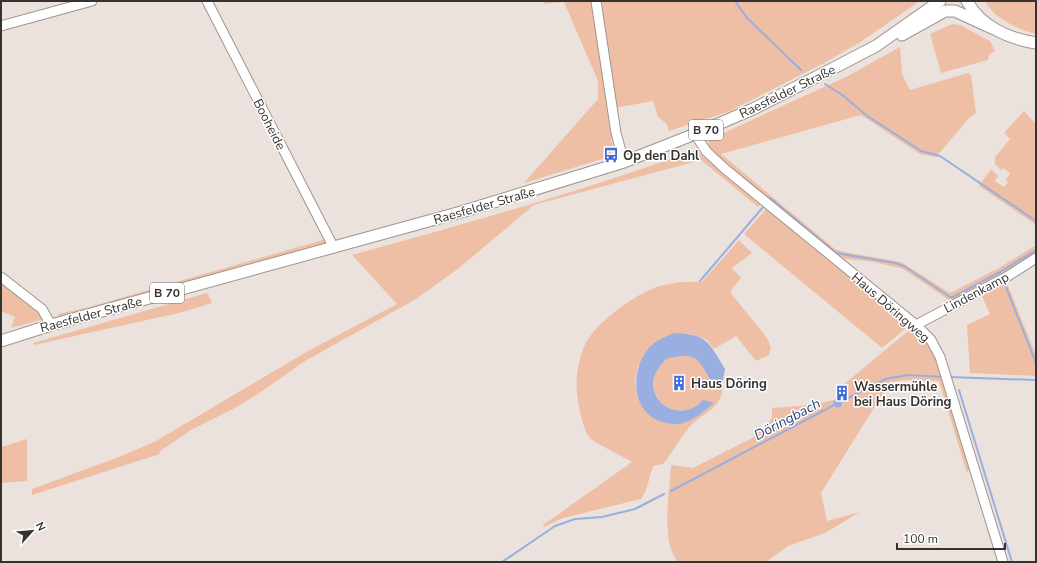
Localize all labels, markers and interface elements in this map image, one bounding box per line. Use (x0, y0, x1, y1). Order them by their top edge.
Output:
street label: Raesfelder Straße (736, 61, 839, 123)
street label: Booheide (249, 96, 290, 153)
road number: B 70 (689, 120, 723, 140)
bus stop icon: Op den Dahl (602, 146, 620, 164)
place label: Op den Dahl (623, 147, 700, 165)
street label: Raesfelder Straße (431, 183, 537, 229)
street label: Lindenkamp (941, 268, 1012, 318)
street label: Haus Döringweg (847, 269, 933, 347)
road number: B 70 (150, 283, 184, 303)
street label: Raesfelder Straße (38, 293, 144, 337)
building icon: Haus Döring (670, 374, 688, 392)
place label: Haus Döring (691, 375, 767, 393)
place label: Wassermühle bei Haus Döring (854, 378, 951, 411)
building icon: Wassermühle bei Haus Döring (833, 384, 851, 402)
water label: Döringbach (751, 394, 824, 445)
north arrow (12, 511, 52, 551)
text: N (32, 520, 49, 534)
scale bar (897, 525, 1005, 551)
text: 100 m (903, 531, 938, 547)

